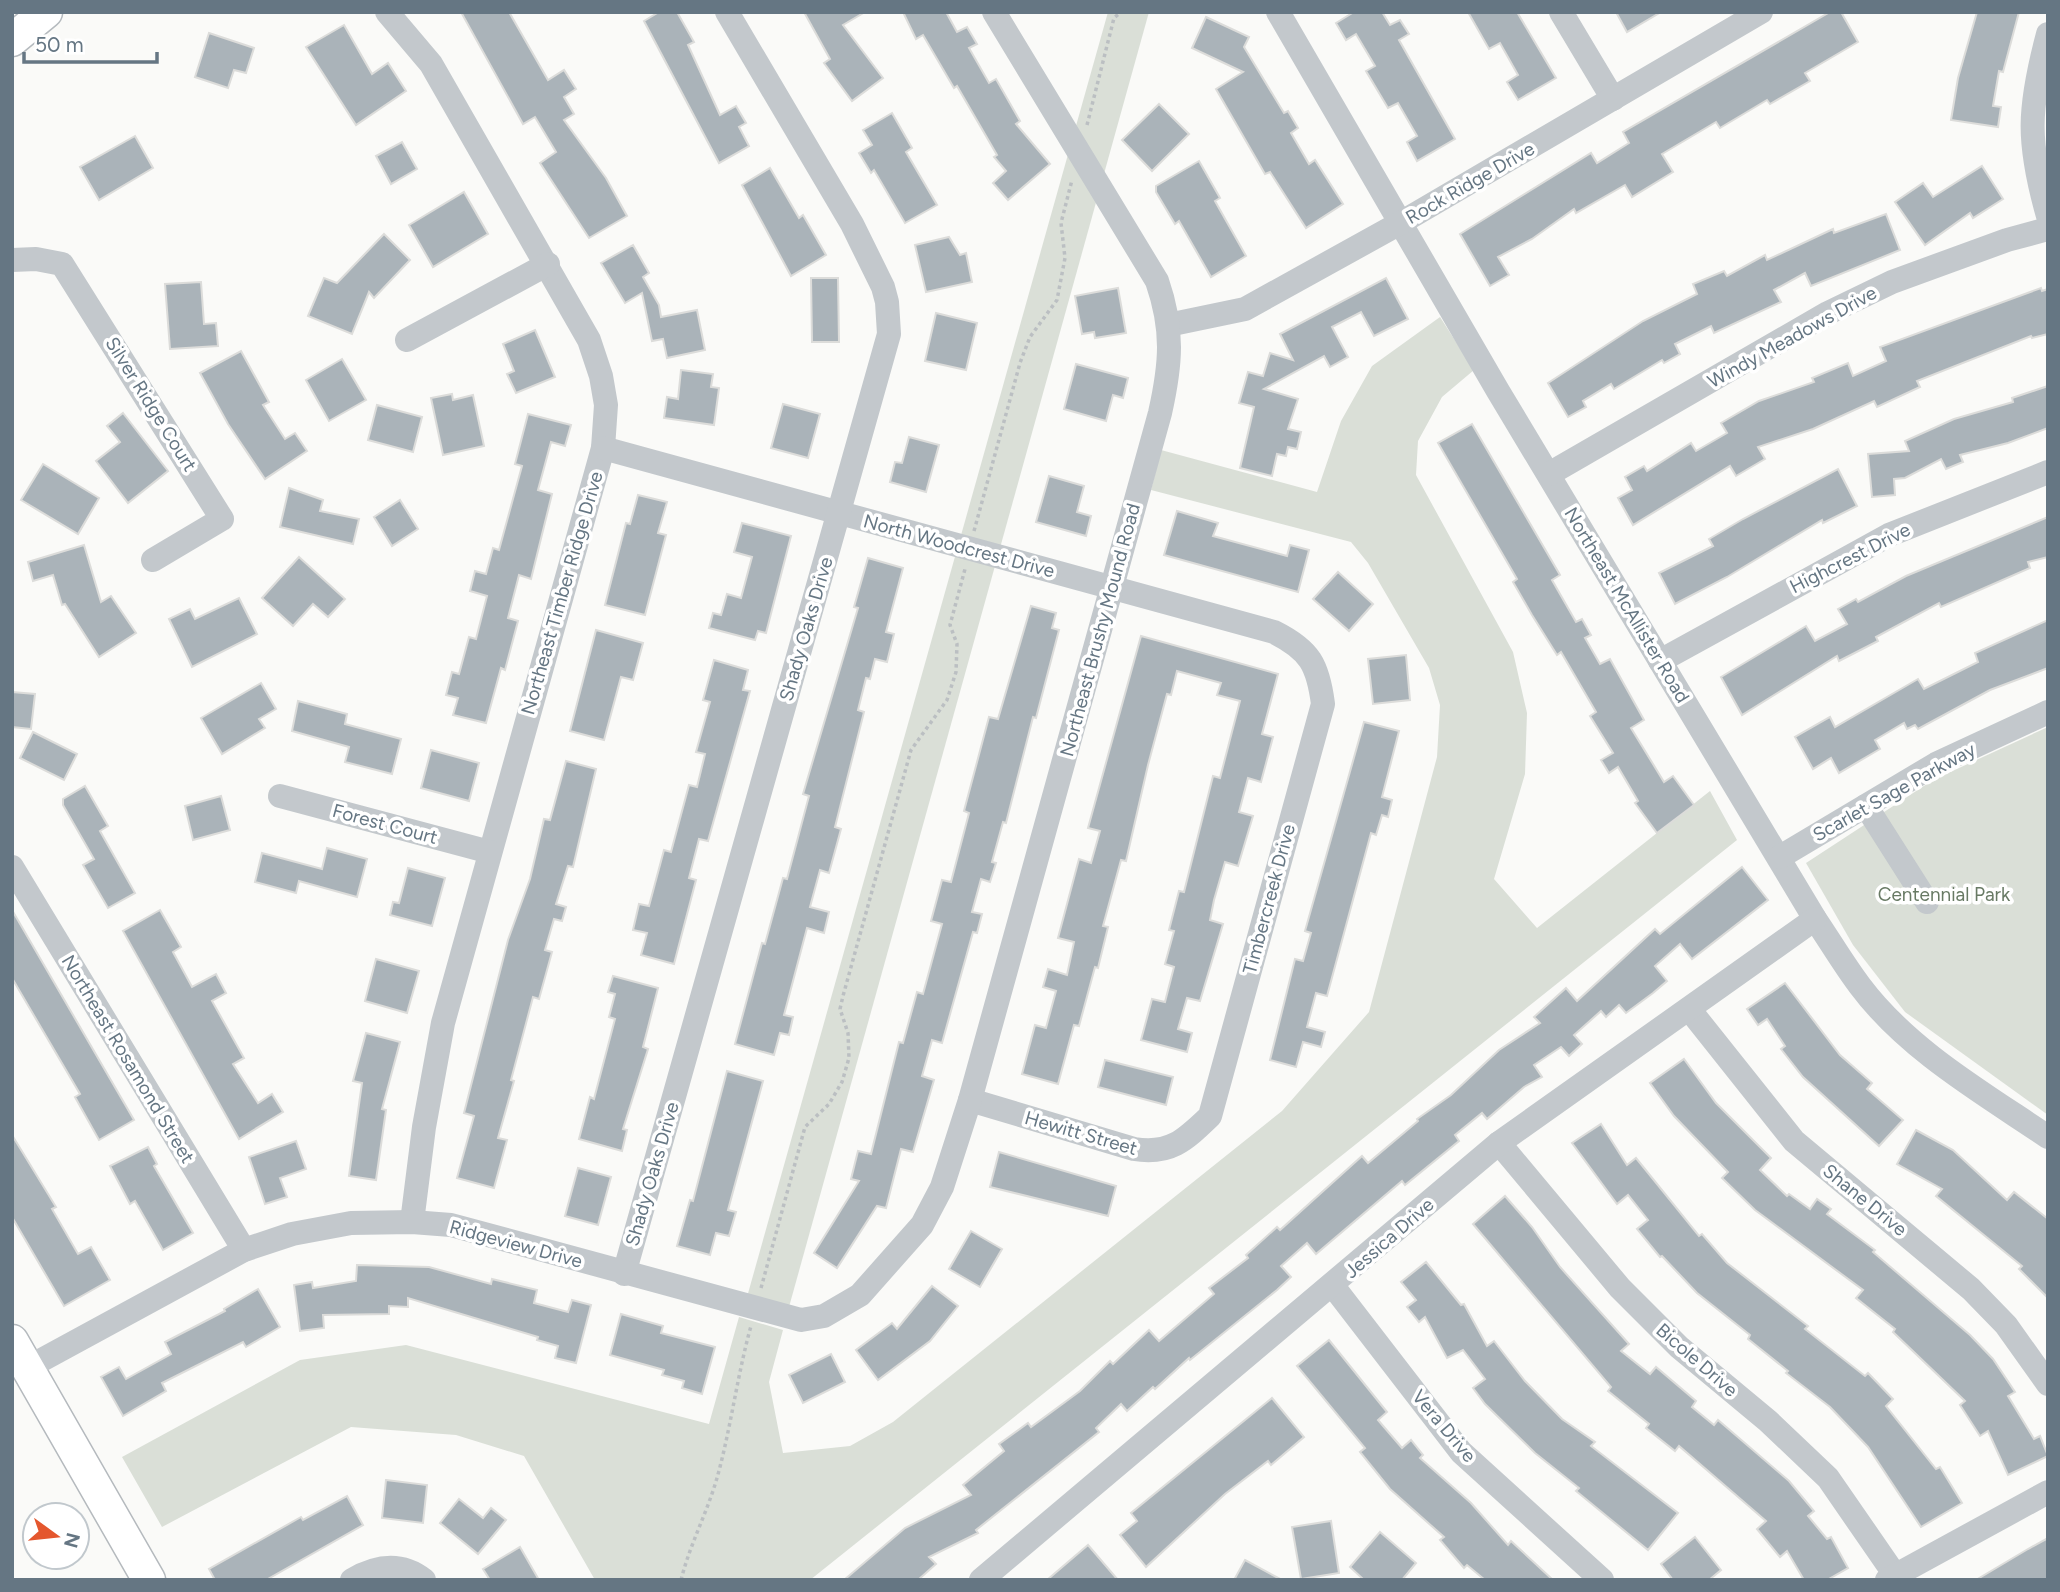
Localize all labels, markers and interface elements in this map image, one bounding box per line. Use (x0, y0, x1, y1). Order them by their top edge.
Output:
scale bar (24, 21, 158, 65)
text: 50 m (35, 32, 84, 57)
street label: Rock Ridge Drive (1402, 137, 1538, 229)
street label: Windy Meadows Drive (1704, 281, 1880, 393)
street label: Silver Ridge Court (100, 333, 202, 475)
street label: Northeast Timber Ridge Drive (516, 469, 608, 717)
street label: Northeast Brushy Mound Road (1055, 501, 1145, 759)
street label: Northeast McAllister Road (1559, 503, 1695, 707)
street label: North Woodcrest Drive (861, 509, 1057, 583)
street label: Highcrest Drive (1786, 518, 1914, 598)
street label: Shady Oaks Drive (774, 554, 838, 704)
street label: Scarlet Sage Parkway (1809, 738, 1979, 846)
street label: Forest Court (330, 799, 440, 849)
street label: Timbercreek Drive (1238, 822, 1300, 976)
park label: Centennial Park (1878, 883, 2011, 906)
street label: Northeast Rosamond Street (57, 951, 199, 1167)
street label: Shady Oaks Drive (620, 1099, 684, 1249)
street label: Hewitt Street (1022, 1106, 1140, 1160)
street label: Shane Drive (1818, 1159, 1912, 1241)
street label: Jessica Drive (1340, 1193, 1438, 1283)
street label: Ridgeview Drive (447, 1215, 585, 1273)
street label: Bicole Drive (1652, 1318, 1742, 1402)
street label: Vera Drive (1407, 1385, 1481, 1467)
north arrow (21, 1501, 91, 1571)
text: N (59, 1530, 85, 1550)

